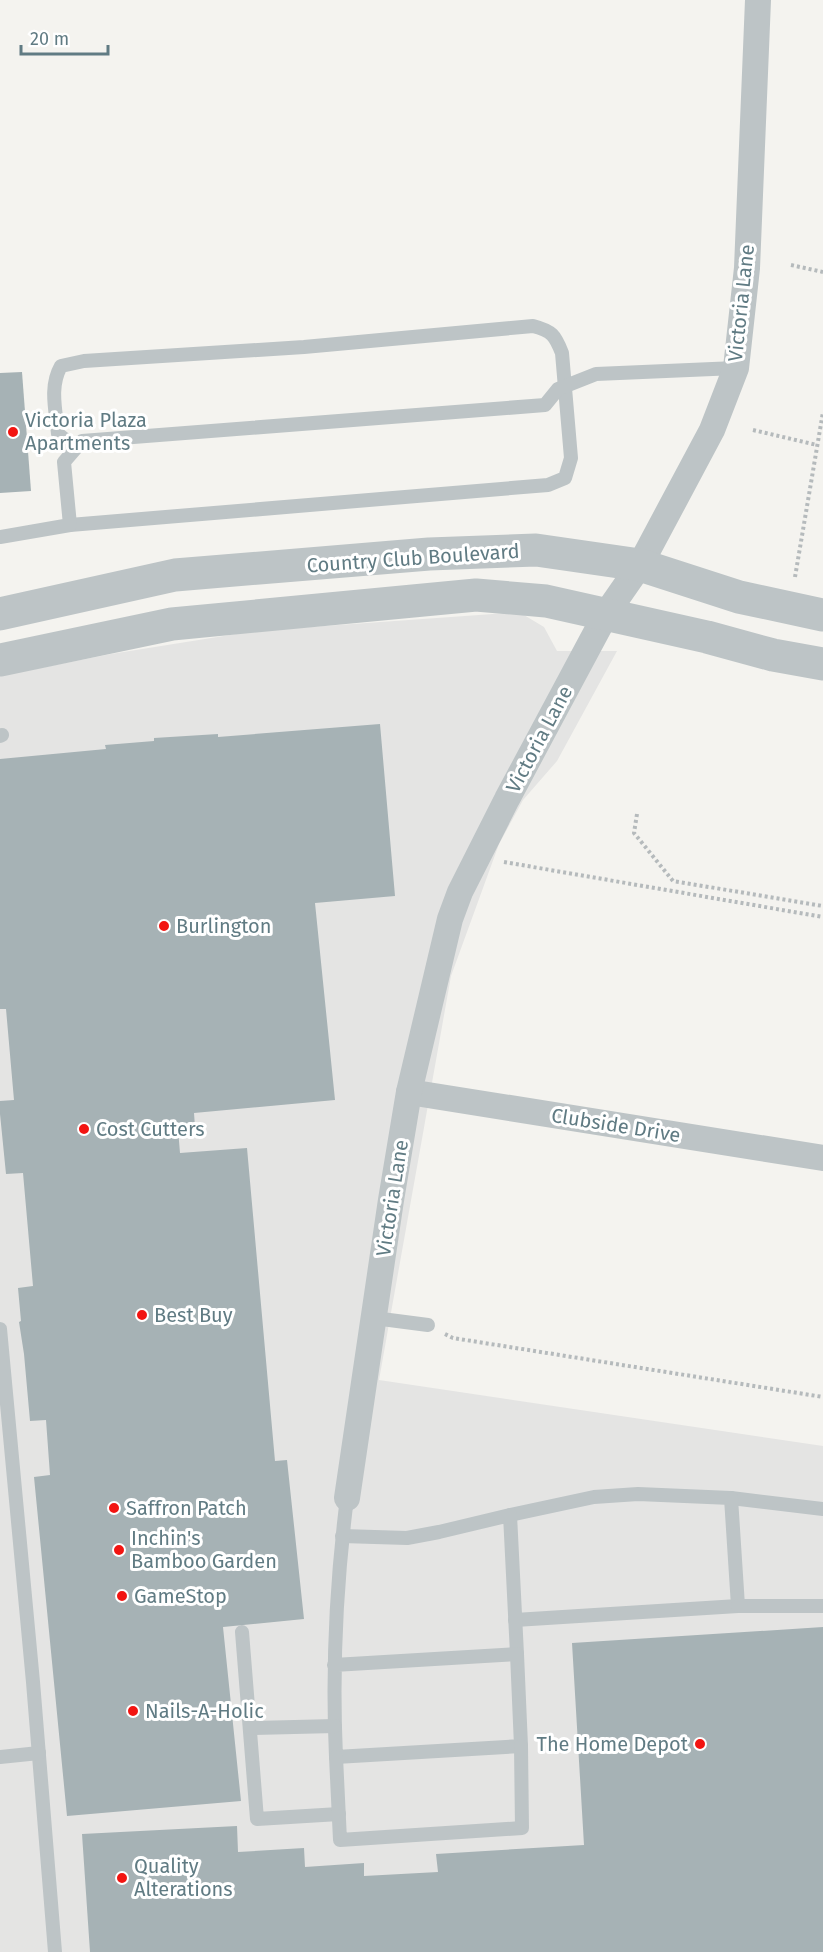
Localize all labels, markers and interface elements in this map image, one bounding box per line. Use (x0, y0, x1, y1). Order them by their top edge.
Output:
scale bar (21, 18, 108, 56)
text: 20 m (30, 28, 69, 50)
street label: Victoria Lane (723, 243, 759, 363)
place label: Victoria Plaza Apartments (25, 408, 147, 455)
marker: Victoria Plaza Apartments (6, 425, 20, 439)
street label: Country Club Boulevard (306, 539, 520, 577)
street label: Victoria Lane (501, 681, 577, 797)
place label: Burlington (176, 914, 271, 938)
marker: Burlington (157, 919, 171, 933)
street label: Clubside Drive (550, 1103, 682, 1147)
place label: Cost Cutters (96, 1117, 205, 1141)
marker: Cost Cutters (77, 1122, 91, 1136)
street label: Victoria Lane (371, 1138, 413, 1258)
place label: Best Buy (154, 1303, 233, 1327)
marker: Best Buy (135, 1308, 149, 1322)
place label: Saffron Patch (126, 1496, 247, 1520)
marker: Saffron Patch (107, 1501, 121, 1515)
place label: Inchin's Bamboo Garden (131, 1526, 277, 1573)
marker: Inchin's Bamboo Garden (112, 1543, 126, 1557)
place label: GameStop (134, 1584, 227, 1608)
marker: GameStop (115, 1589, 129, 1603)
place label: Nails-A-Holic (145, 1699, 264, 1723)
marker: Nails-A-Holic (126, 1704, 140, 1718)
place label: The Home Depot (537, 1732, 689, 1756)
marker: The Home Depot (693, 1737, 707, 1751)
place label: Quality Alterations (134, 1854, 233, 1901)
marker: Quality Alterations (115, 1871, 129, 1885)

